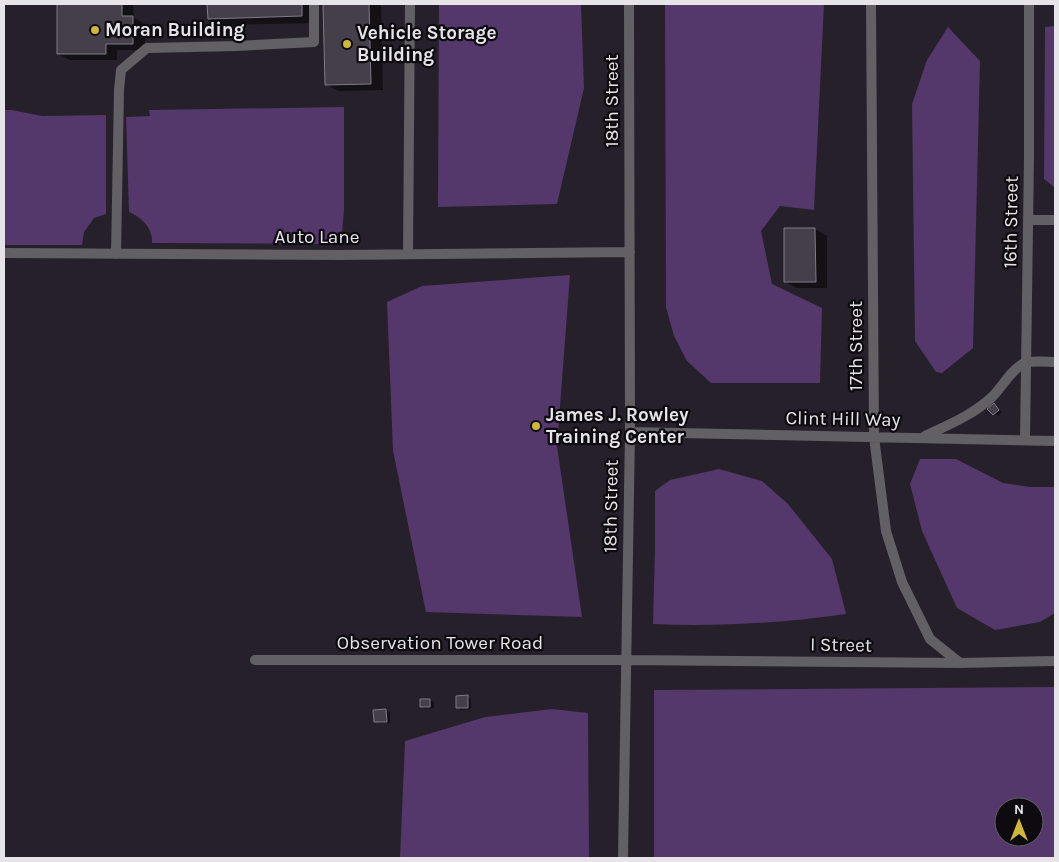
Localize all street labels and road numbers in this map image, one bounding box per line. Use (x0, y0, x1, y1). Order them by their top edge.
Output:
street label: 18th Street (601, 54, 623, 148)
street label: 16th Street (999, 176, 1023, 268)
street label: Auto Lane (274, 226, 360, 248)
street label: 17th Street (845, 301, 867, 391)
street label: Clint Hill Way (785, 407, 901, 431)
street label: 18th Street (599, 459, 623, 553)
street label: Observation Tower Road (337, 632, 543, 654)
street label: I Street (810, 633, 872, 657)

